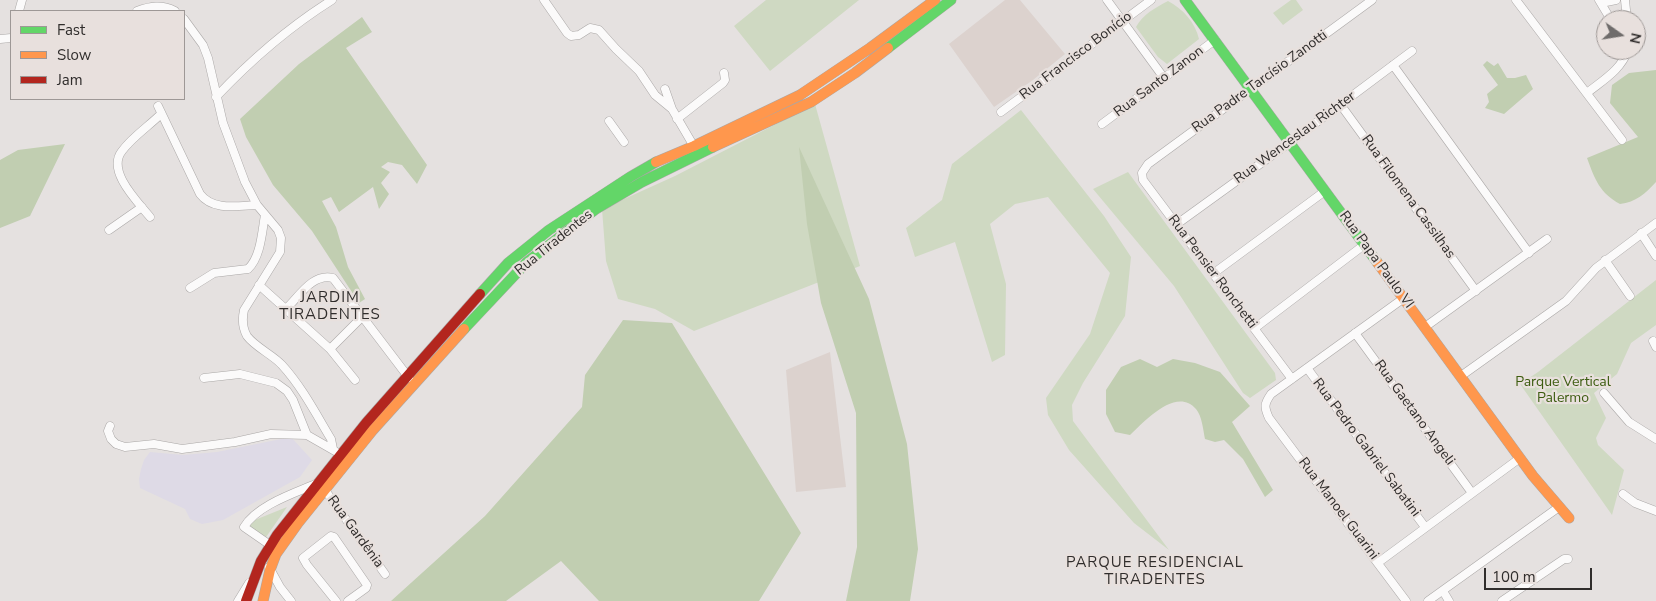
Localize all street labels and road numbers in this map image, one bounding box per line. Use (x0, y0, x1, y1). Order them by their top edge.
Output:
street label: Rua Francisco Bonício (1017, 8, 1135, 104)
street label: Rua Padre Tarcísio Zanotti (1189, 27, 1331, 137)
street label: Rua Santo Zanon (1111, 43, 1207, 121)
street label: Rua Wenceslau Richter (1231, 88, 1359, 188)
street label: Rua Filomena Cassilhas (1357, 132, 1459, 262)
street label: Rua Tiradentes (512, 207, 596, 279)
street label: Rua Papa Paulo VI (1335, 208, 1417, 312)
street label: Rua Pensier Ronchetti (1164, 212, 1260, 332)
street label: Rua Gaetano Angeli (1370, 357, 1458, 469)
street label: Rua Pedro Gabriel Sabatini (1308, 376, 1424, 520)
street label: Rua Manoel Guarini (1294, 455, 1382, 563)
street label: Rua Gardênia (323, 493, 387, 571)

